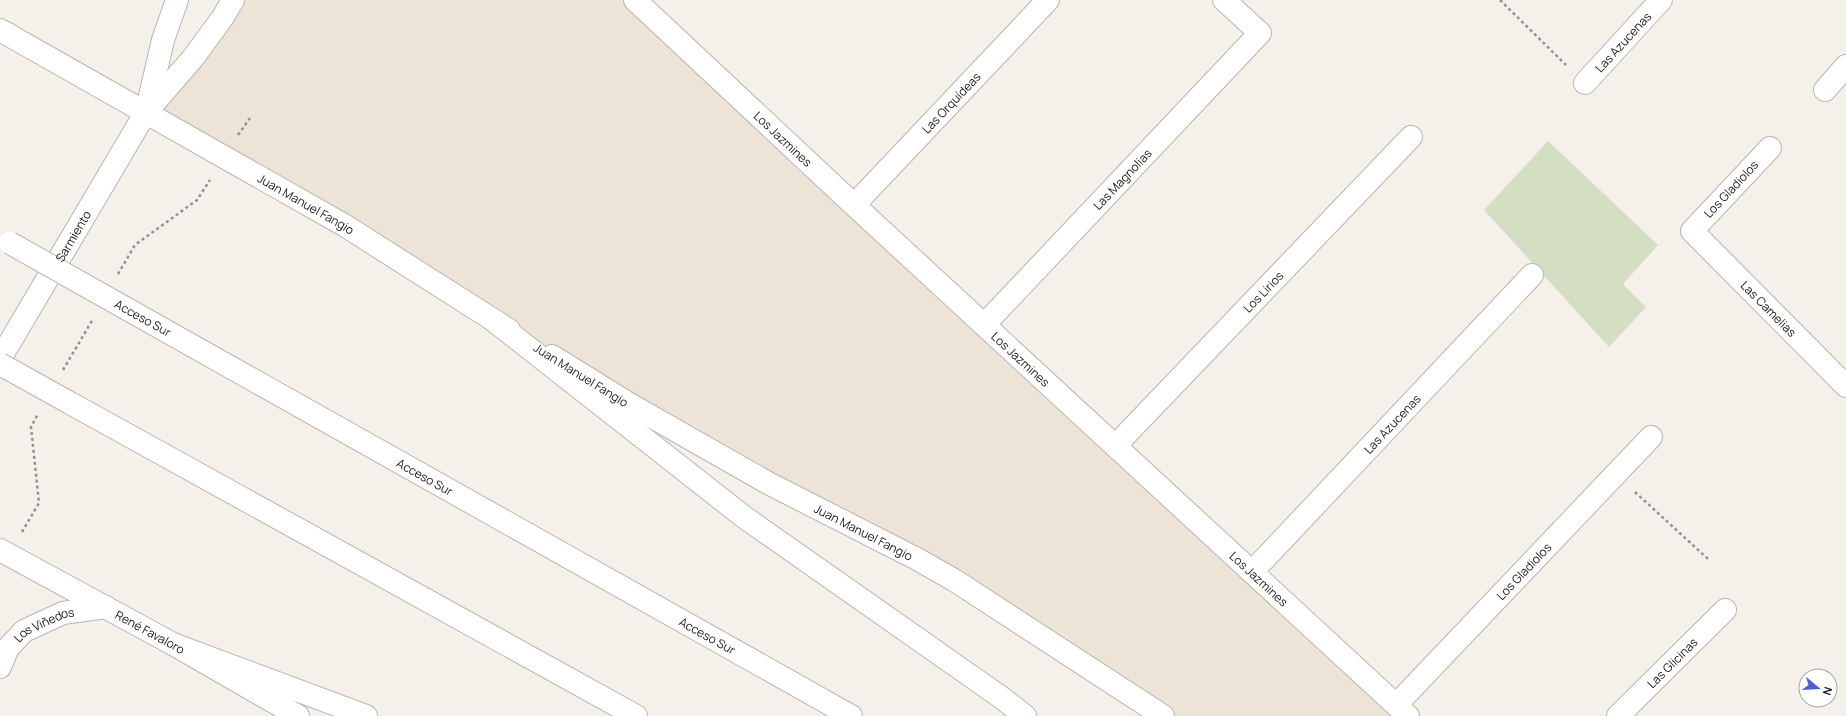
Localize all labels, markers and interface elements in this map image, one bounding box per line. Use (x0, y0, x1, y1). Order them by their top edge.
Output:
street label: Las Azucenas (1591, 8, 1655, 75)
street label: Las Orquídeas (918, 68, 984, 137)
street label: Los Jazmines (750, 107, 816, 170)
street label: Las Magnolias (1089, 145, 1155, 213)
street label: Los Gladiolos (1700, 157, 1762, 221)
street label: Juan Manuel Fangio (255, 169, 358, 238)
street label: Sarmiento (51, 207, 95, 265)
street label: Los Lirios (1239, 267, 1287, 316)
street label: Las Camelias (1737, 277, 1800, 340)
street label: Acceso Sur (112, 295, 175, 341)
street label: Los Jazmines (988, 328, 1054, 390)
street label: Juan Manuel Fangio (530, 339, 632, 411)
street label: Las Azucenas (1360, 390, 1424, 457)
street label: Acceso Sur (394, 454, 457, 500)
street label: Juan Manuel Fangio (811, 499, 916, 564)
street label: Los Gladiolos (1492, 539, 1555, 603)
street label: Los Jazmines (1226, 547, 1292, 610)
street label: Los Viñedos (9, 603, 75, 646)
street label: René Favaloro (112, 606, 188, 658)
street label: Acceso Sur (676, 613, 739, 658)
street label: Las Glicinas (1643, 634, 1701, 691)
north arrow (1798, 668, 1838, 708)
text: N (1820, 685, 1836, 697)

